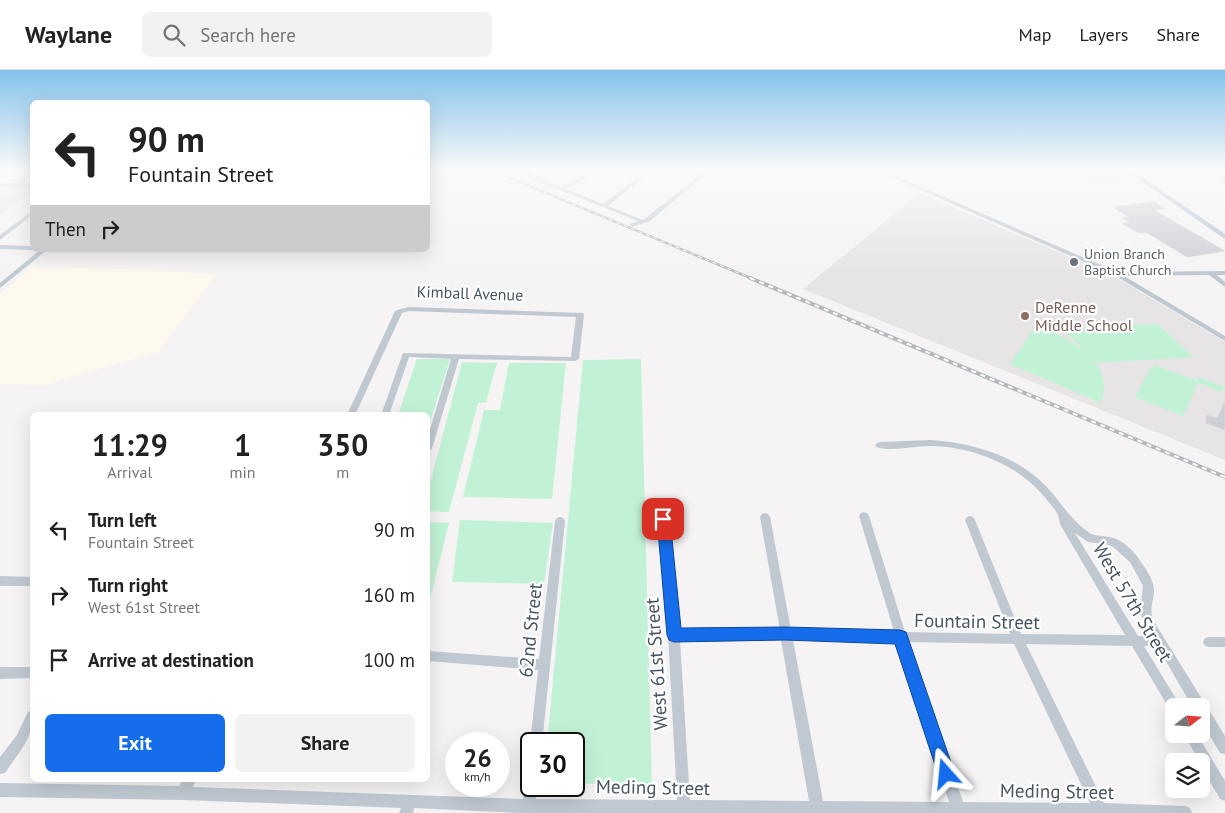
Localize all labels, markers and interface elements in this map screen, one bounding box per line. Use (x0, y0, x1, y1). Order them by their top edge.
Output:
search box (142, 12, 492, 57)
text: Waylane (25, 19, 112, 50)
icon: search (160, 21, 188, 49)
text: Search here (200, 23, 296, 47)
text: Map (1019, 23, 1051, 46)
text: Layers (1079, 23, 1128, 46)
text: Share (1156, 23, 1200, 46)
text: 90 m (128, 116, 205, 162)
icon: left (45, 120, 110, 185)
text: Fountain Street (128, 160, 273, 188)
icon: right (96, 215, 124, 243)
text: Then (45, 217, 86, 241)
place label: Union Branch Baptist Church (1084, 245, 1172, 279)
marker: Union Branch Baptist Church (1068, 256, 1080, 268)
street label: Kimball Avenue (416, 281, 524, 305)
place label: DeRenne Middle School (1035, 297, 1133, 335)
marker: DeRenne Middle School (1019, 310, 1031, 322)
text: 11:29 (92, 425, 168, 464)
text: 1 (234, 425, 251, 464)
text: 350 (317, 425, 368, 464)
text: Arrival (107, 462, 152, 482)
text: min (230, 462, 256, 482)
text: m (336, 462, 349, 482)
pin (642, 498, 684, 540)
icon: arrive (649, 505, 677, 533)
text: Turn left (88, 508, 157, 532)
icon: left (45, 516, 73, 544)
text: 90 m (374, 518, 415, 542)
text: Fountain Street (88, 532, 194, 552)
street label: West 57th Street (1088, 538, 1178, 666)
text: Turn right (88, 573, 168, 597)
icon: right (45, 581, 73, 609)
street label: 62nd Street (513, 581, 547, 678)
text: 160 m (363, 583, 415, 607)
street label: West 61st Street (639, 596, 673, 731)
text: West 61st Street (88, 597, 200, 617)
street label: Fountain Street (914, 608, 1041, 634)
icon: arrive (45, 646, 73, 674)
text: Arrive at destination (88, 648, 254, 672)
text: 100 m (363, 648, 415, 672)
north arrow (1165, 698, 1210, 742)
map controls (1165, 698, 1210, 798)
button: Exit (45, 714, 225, 772)
button: Share (235, 714, 415, 772)
speed limit sign: 30 (520, 732, 585, 797)
text: 26 (463, 742, 492, 774)
position arrow (919, 747, 971, 799)
button: layers (1165, 753, 1210, 798)
text: km/h (464, 769, 491, 784)
street label: Meding Street (596, 774, 711, 800)
street label: Meding Street (1000, 778, 1115, 804)

